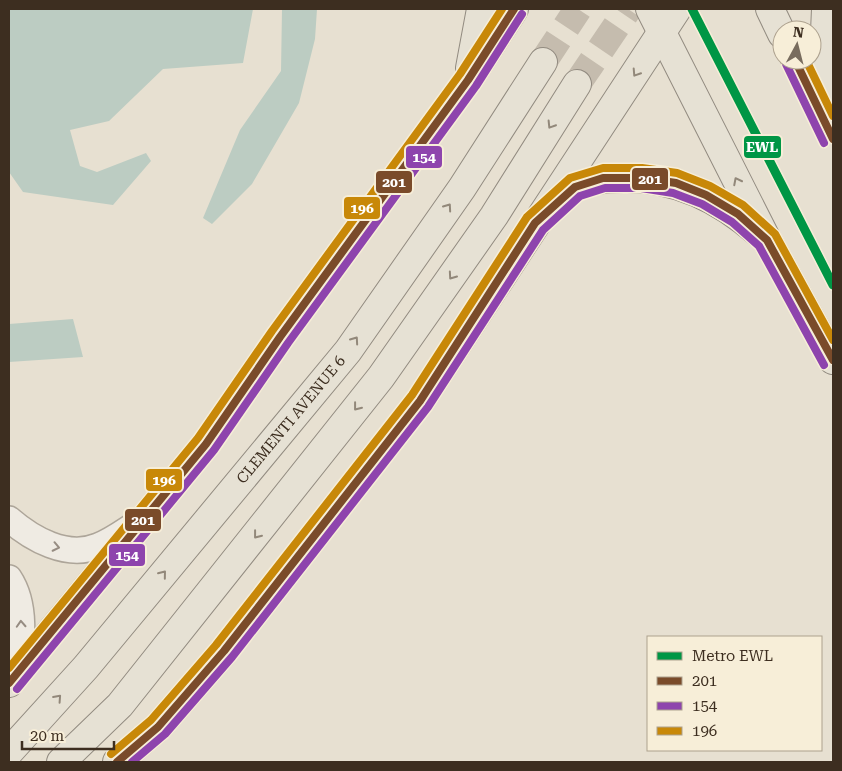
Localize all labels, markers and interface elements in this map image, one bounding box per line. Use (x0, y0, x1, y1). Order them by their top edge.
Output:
north arrow (772, 20, 822, 70)
text: N (792, 23, 805, 41)
one-way arrow (633, 67, 642, 77)
one-way arrow (548, 120, 558, 129)
line badge: EWL (743, 135, 782, 159)
text: EWL (746, 139, 778, 155)
line badge: 154 (405, 145, 443, 169)
text: 154 (412, 149, 436, 165)
line badge: 201 (631, 167, 669, 191)
line badge: 201 (375, 170, 413, 194)
text: 201 (638, 171, 662, 187)
text: 201 (382, 174, 406, 190)
one-way arrow (733, 177, 743, 186)
line badge: 196 (343, 196, 381, 220)
text: 196 (350, 200, 374, 216)
one-way arrow (442, 203, 451, 213)
one-way arrow (449, 270, 458, 279)
one-way arrow (349, 336, 358, 346)
street label: CLEMENTI AVENUE 6 (233, 352, 349, 487)
one-way arrow (355, 401, 363, 410)
line badge: 196 (145, 468, 183, 492)
text: 196 (152, 472, 176, 488)
line badge: 201 (124, 508, 162, 532)
text: 201 (131, 512, 155, 528)
one-way arrow (254, 529, 262, 538)
one-way arrow (52, 541, 61, 551)
line badge: 154 (108, 543, 146, 567)
text: 154 (115, 547, 139, 563)
one-way arrow (157, 570, 166, 579)
one-way arrow (16, 620, 27, 628)
legend (647, 636, 822, 751)
text: Metro EWL (692, 647, 773, 665)
text: 201 (692, 672, 717, 690)
one-way arrow (53, 694, 62, 703)
text: 154 (692, 697, 718, 715)
scale bar (22, 718, 115, 750)
text: 196 (692, 722, 717, 740)
text: 20 m (30, 727, 65, 745)

